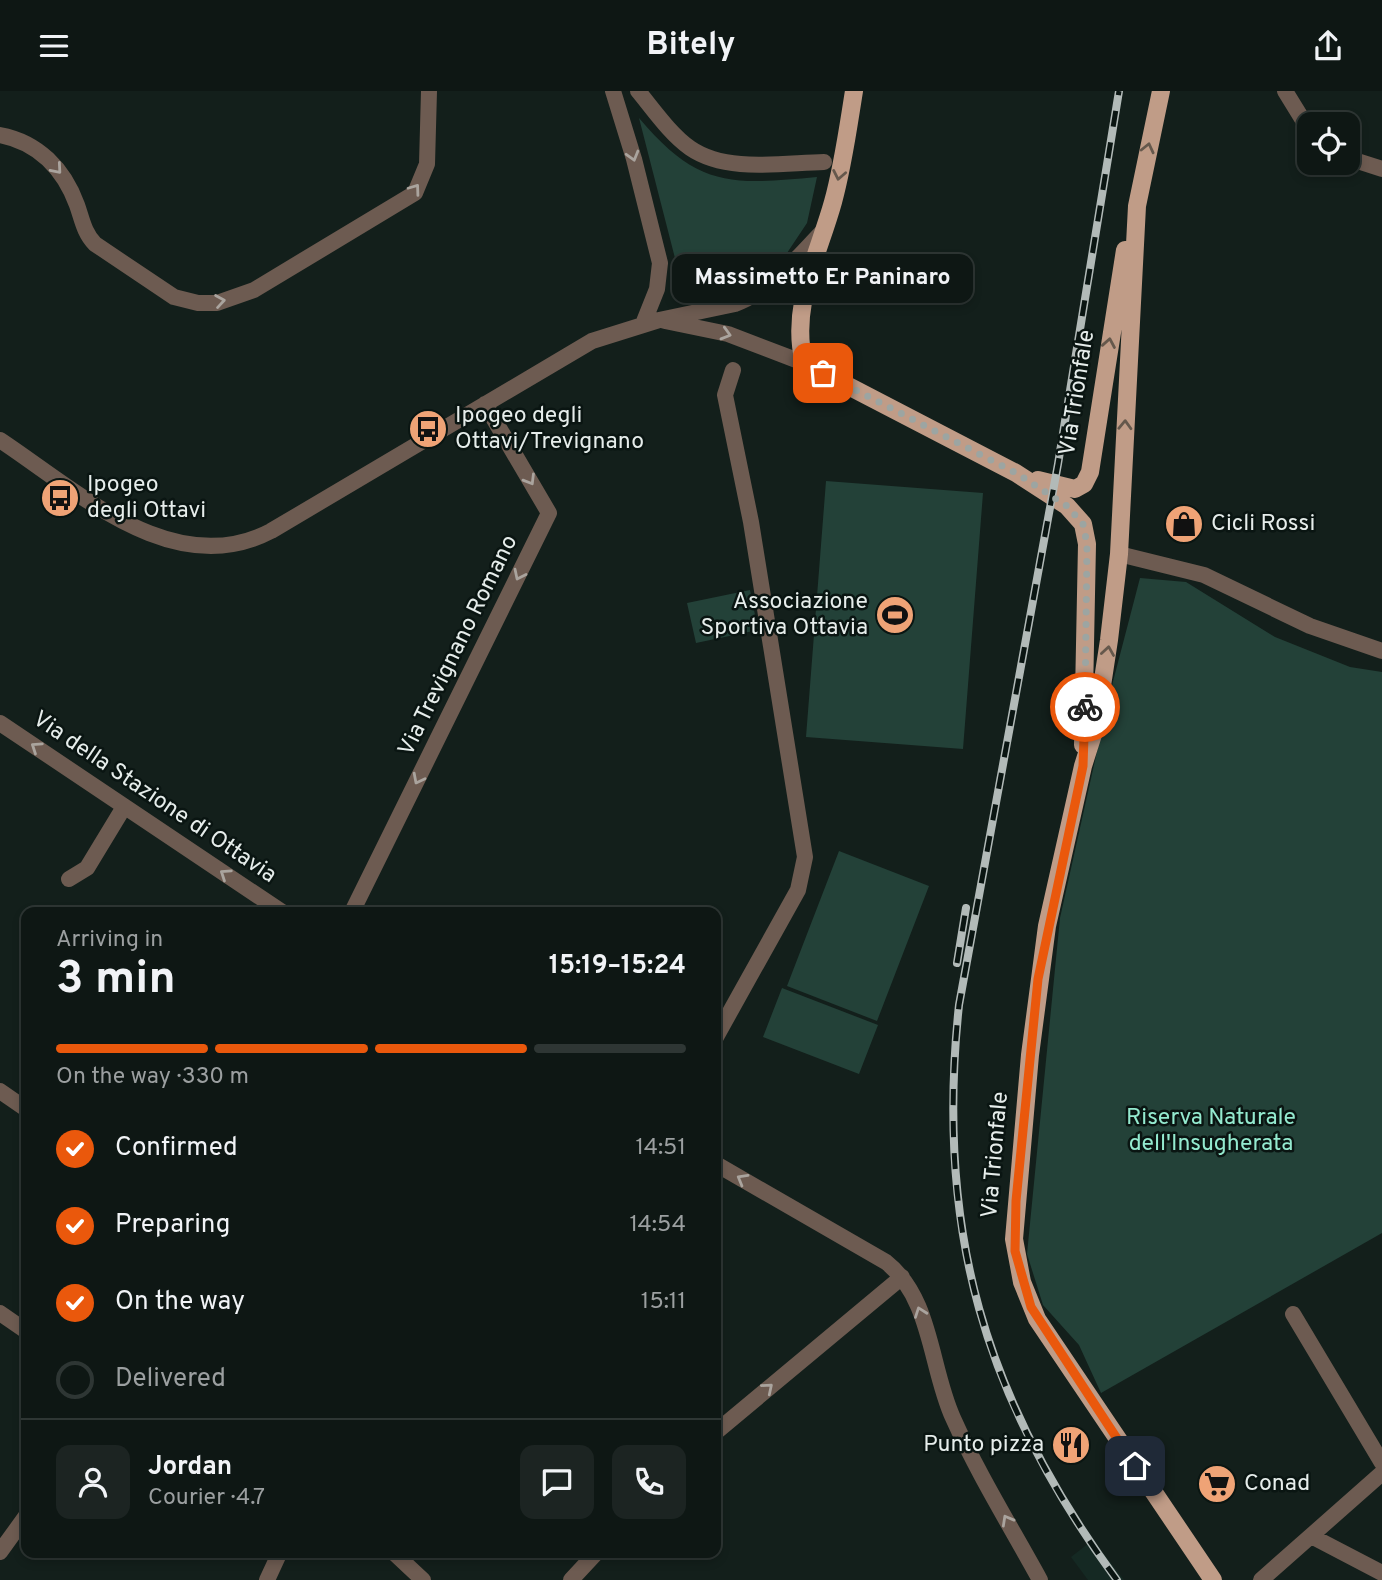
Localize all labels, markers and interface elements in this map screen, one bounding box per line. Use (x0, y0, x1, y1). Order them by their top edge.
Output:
text: Bitely (647, 26, 735, 66)
icon: menu (35, 27, 73, 65)
icon: share (1309, 27, 1347, 65)
map controls (1297, 112, 1360, 175)
button: locate (1297, 112, 1360, 175)
one-way arrow (1140, 142, 1154, 154)
one-way arrow (625, 150, 640, 162)
one-way arrow (49, 161, 61, 174)
one-way arrow (832, 169, 847, 181)
one-way arrow (407, 184, 419, 197)
callout: Massimetto Er Paninaro (672, 254, 973, 303)
text: Massimetto Er Paninaro (695, 264, 950, 293)
one-way arrow (214, 294, 226, 309)
one-way arrow (720, 326, 732, 341)
street label: Via Trionfale (1054, 328, 1102, 458)
one-way arrow (1101, 337, 1116, 349)
pin (793, 343, 853, 403)
icon: bag (804, 354, 842, 392)
place label: Ipogeo degli Ottavi/Trevignano (455, 402, 644, 457)
bus stop icon: Ipogeo degli Ottavi/Trevignano (407, 408, 449, 450)
one-way arrow (1117, 419, 1132, 430)
place label: Ipogeo degli Ottavi (87, 471, 206, 526)
one-way arrow (521, 472, 534, 485)
bus stop icon: Ipogeo degli Ottavi (39, 477, 81, 519)
shop icon: Cicli Rossi (1163, 503, 1205, 545)
place label: Cicli Rossi (1211, 510, 1315, 539)
street label: Via Trevignano Romano (393, 531, 525, 761)
one-way arrow (514, 568, 528, 580)
place label: Associazione Sportiva Ottavia (701, 588, 868, 643)
sports icon: Associazione Sportiva Ottavia (874, 594, 916, 636)
one-way arrow (1100, 645, 1115, 657)
courier (1050, 672, 1120, 742)
icon: bike (1066, 688, 1104, 726)
street label: Via della Stazione di Ottavia (26, 705, 282, 891)
one-way arrow (31, 743, 44, 756)
one-way arrow (413, 772, 427, 784)
one-way arrow (220, 870, 233, 882)
text: Arriving in (56, 926, 163, 955)
text: 15:19–15:24 (549, 950, 686, 983)
text: 3 min (56, 951, 176, 1010)
text: On the way · 330 m (56, 1063, 249, 1092)
street label: Via Trionfale (976, 1090, 1016, 1220)
park label: Riserva Naturale dell'Insugherata (1126, 1104, 1296, 1159)
icon: check (56, 1130, 94, 1168)
text: Confirmed (115, 1132, 238, 1165)
text: 14:51 (636, 1134, 686, 1163)
one-way arrow (736, 1174, 749, 1187)
icon: check (56, 1207, 94, 1245)
text: Preparing (115, 1209, 230, 1242)
text: 14:54 (629, 1211, 686, 1240)
icon: check (56, 1284, 94, 1322)
text: On the way (115, 1286, 245, 1319)
text: 15:11 (641, 1288, 686, 1317)
one-way arrow (914, 1306, 928, 1318)
text: Delivered (115, 1363, 226, 1396)
one-way arrow (760, 1384, 773, 1396)
restaurant icon: Punto pizza (1050, 1424, 1092, 1466)
place label: Punto pizza (923, 1431, 1044, 1460)
pin (1105, 1436, 1165, 1496)
button: person (56, 1445, 130, 1519)
button: chat (520, 1445, 594, 1519)
button: phone (612, 1445, 686, 1519)
icon: home (1116, 1447, 1154, 1485)
text: Jordan (148, 1451, 232, 1484)
supermarket icon: Conad (1196, 1463, 1238, 1505)
place label: Conad (1244, 1470, 1310, 1499)
text: Courier · 4.7 (148, 1484, 265, 1513)
one-way arrow (1002, 1515, 1016, 1527)

